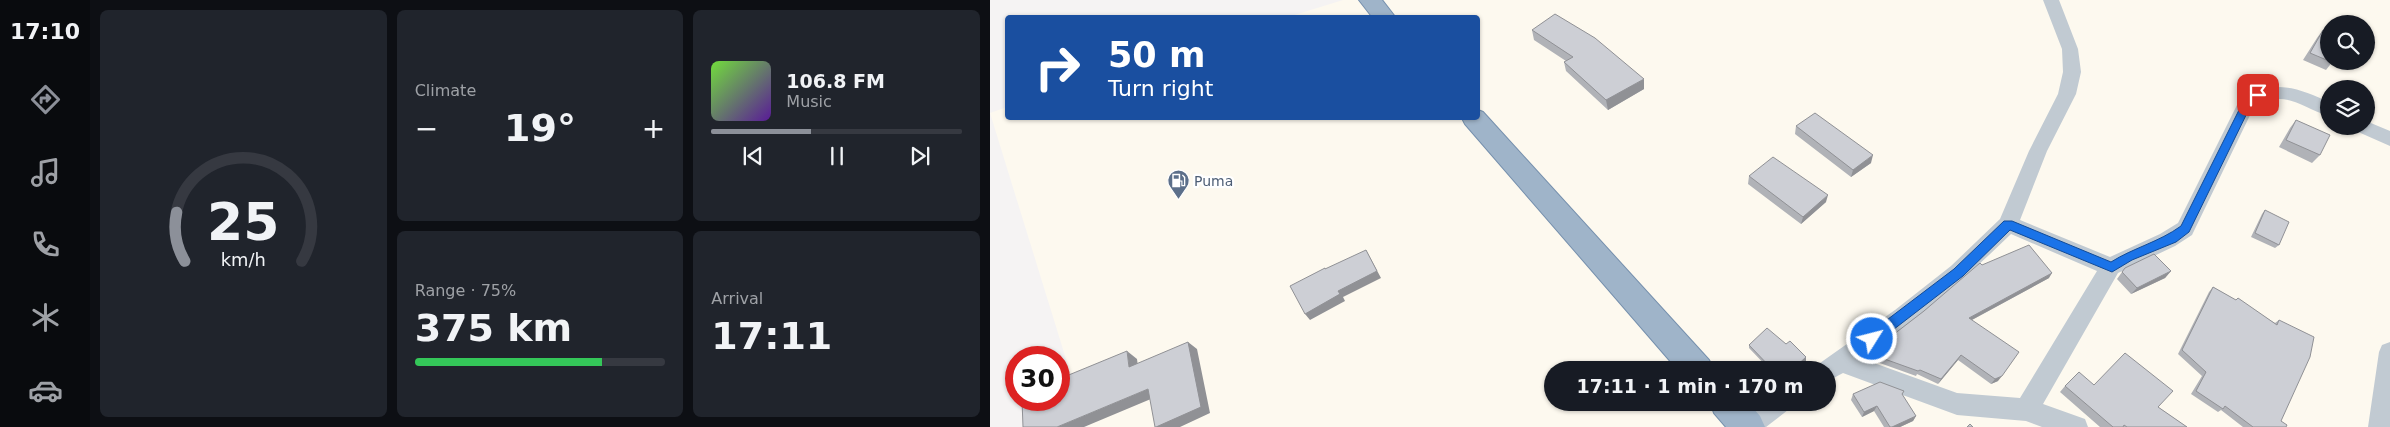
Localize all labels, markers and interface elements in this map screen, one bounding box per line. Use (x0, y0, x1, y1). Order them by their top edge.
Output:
map controls (2320, 15, 2375, 135)
button: search (2320, 15, 2375, 70)
text: 17:10 (10, 19, 80, 44)
icon: right (1025, 35, 1090, 100)
text: 50 m (1108, 35, 1205, 75)
text: 106.8 FM (786, 70, 885, 92)
pin (2237, 74, 2279, 116)
text: Turn right (1108, 76, 1213, 101)
button: layers (2320, 80, 2375, 135)
text: Climate (415, 81, 476, 100)
icon: arrive (2244, 81, 2272, 109)
icon: directions (28, 82, 63, 117)
text: Music (786, 92, 832, 111)
text: 19° (504, 106, 576, 150)
text: − (415, 112, 438, 145)
text: + (642, 112, 665, 145)
icon: previous (739, 142, 767, 170)
icon: pause (823, 142, 851, 170)
icon: next (906, 142, 934, 170)
icon: music (28, 155, 63, 190)
fuel station icon: Puma (1166, 169, 1190, 200)
place label: Puma (1194, 173, 1233, 189)
text: 25 (207, 192, 280, 252)
icon: phone (28, 227, 63, 262)
text: km/h (221, 249, 266, 270)
text: Range · 75% (415, 281, 516, 300)
text: Arrival (711, 289, 763, 308)
icon: climate (28, 300, 63, 335)
text: 375 km (415, 306, 572, 350)
position arrow (1845, 312, 1897, 364)
text: 17:11 (711, 314, 832, 358)
speed limit sign: 30 (1005, 346, 1070, 411)
icon: car (28, 373, 63, 408)
text: 17:11 · 1 min · 170 m (1576, 375, 1804, 397)

